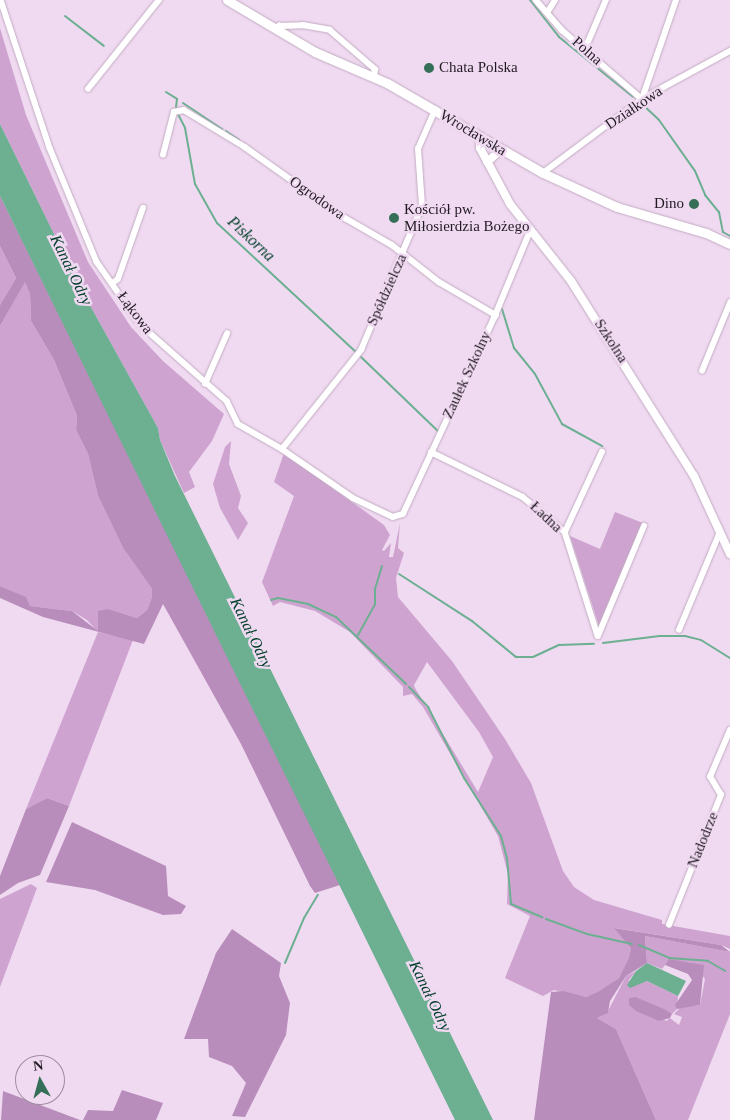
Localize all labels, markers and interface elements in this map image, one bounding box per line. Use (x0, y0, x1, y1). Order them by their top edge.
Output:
street label: Polna (568, 33, 606, 69)
place label: Chata Polska (439, 59, 518, 77)
marker: Chata Polska (423, 62, 435, 74)
street label: Działkowa (602, 82, 666, 134)
street label: Wrocławska (436, 106, 510, 160)
street label: Ogrodowa (286, 172, 348, 224)
place label: Dino (654, 195, 684, 213)
marker: Dino (688, 198, 700, 210)
place label: Kościół pw. Miłosierdzia Bożego (404, 200, 529, 235)
water label: Piskorna (223, 212, 279, 266)
marker: Kościół pw. Miłosierdzia Bożego (388, 212, 400, 224)
water label: Kanał Odry (46, 232, 96, 308)
street label: Spółdzielcza (363, 251, 411, 329)
street label: Łąkowa (113, 288, 157, 338)
street label: Szkolna (590, 316, 632, 366)
street label: Zaułek Szkolny (439, 328, 495, 422)
street label: Ładna (526, 498, 566, 536)
water label: Kanał Odry (226, 595, 276, 671)
street label: Nadodrze (684, 810, 722, 870)
water label: Kanał Odry (405, 958, 455, 1034)
north arrow (15, 1055, 65, 1105)
text: N (32, 1058, 44, 1074)

